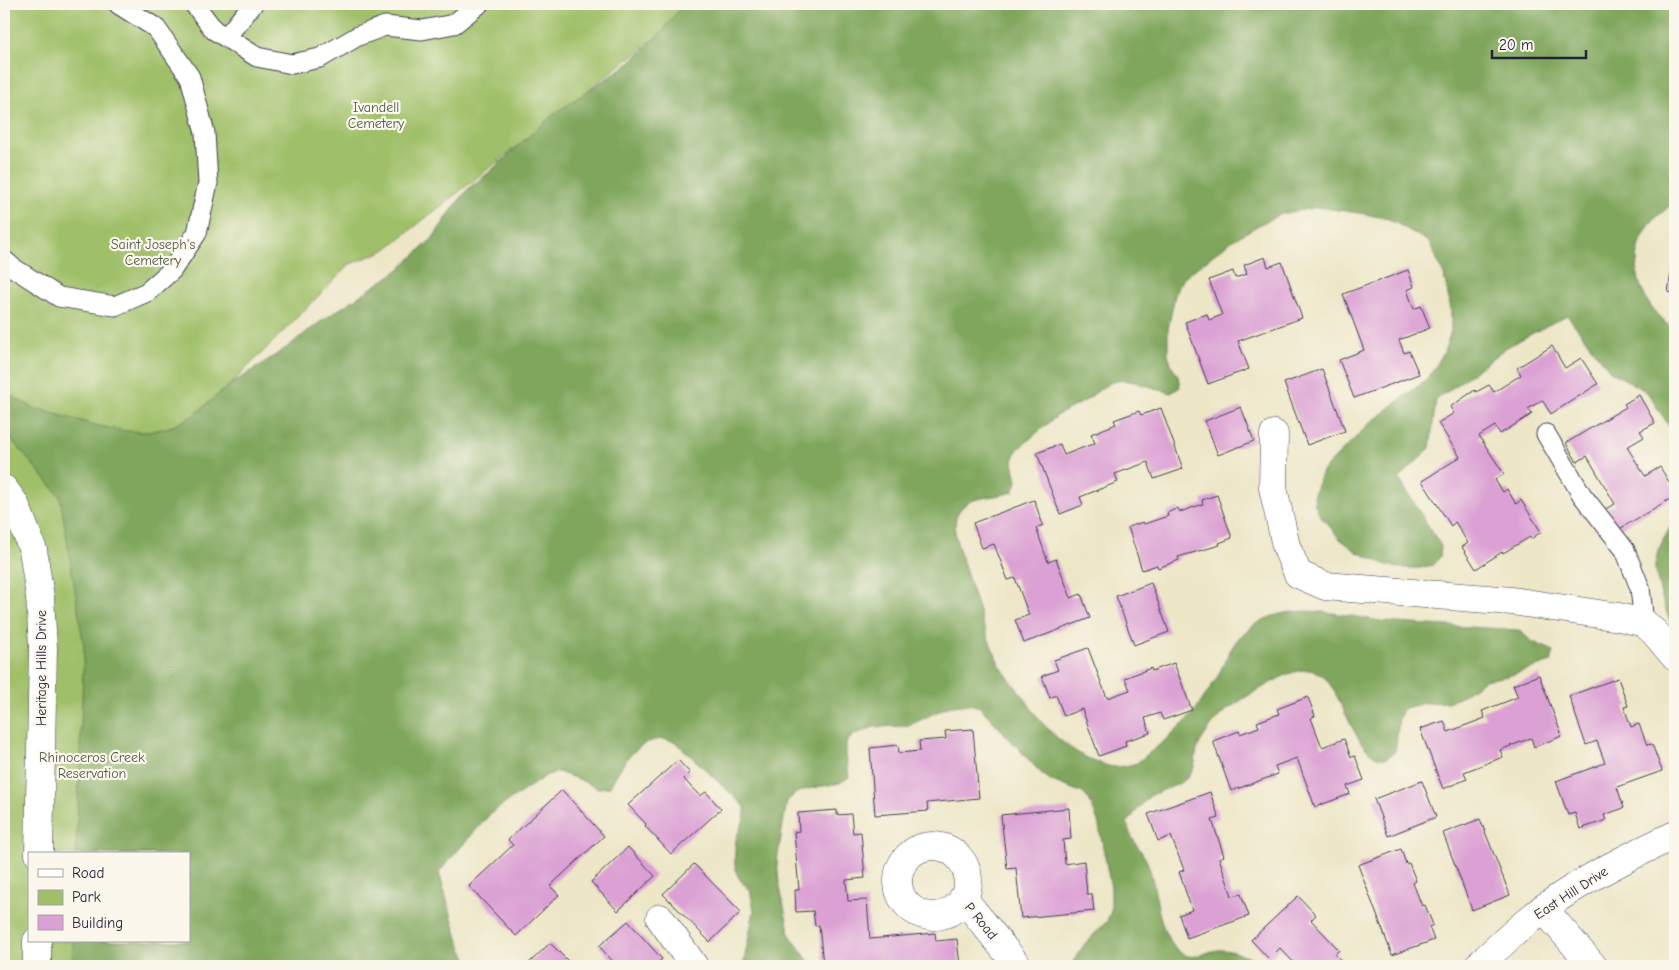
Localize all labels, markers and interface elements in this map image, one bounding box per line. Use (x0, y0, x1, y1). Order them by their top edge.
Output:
scale bar (1492, 28, 1585, 60)
text: 20 m (1499, 36, 1533, 54)
park label: Ivandell Cemetery (348, 99, 405, 132)
park label: Saint Joseph's Cemetery (111, 236, 195, 269)
street label: Heritage Hills Drive (33, 610, 50, 726)
park label: Rhinoceros Creek Reservation (39, 749, 145, 782)
legend (28, 852, 190, 942)
street label: East Hill Drive (1531, 863, 1611, 923)
text: Road (72, 864, 104, 882)
text: Park (72, 888, 101, 906)
street label: P Road (961, 899, 1001, 943)
text: Building (72, 914, 123, 932)

